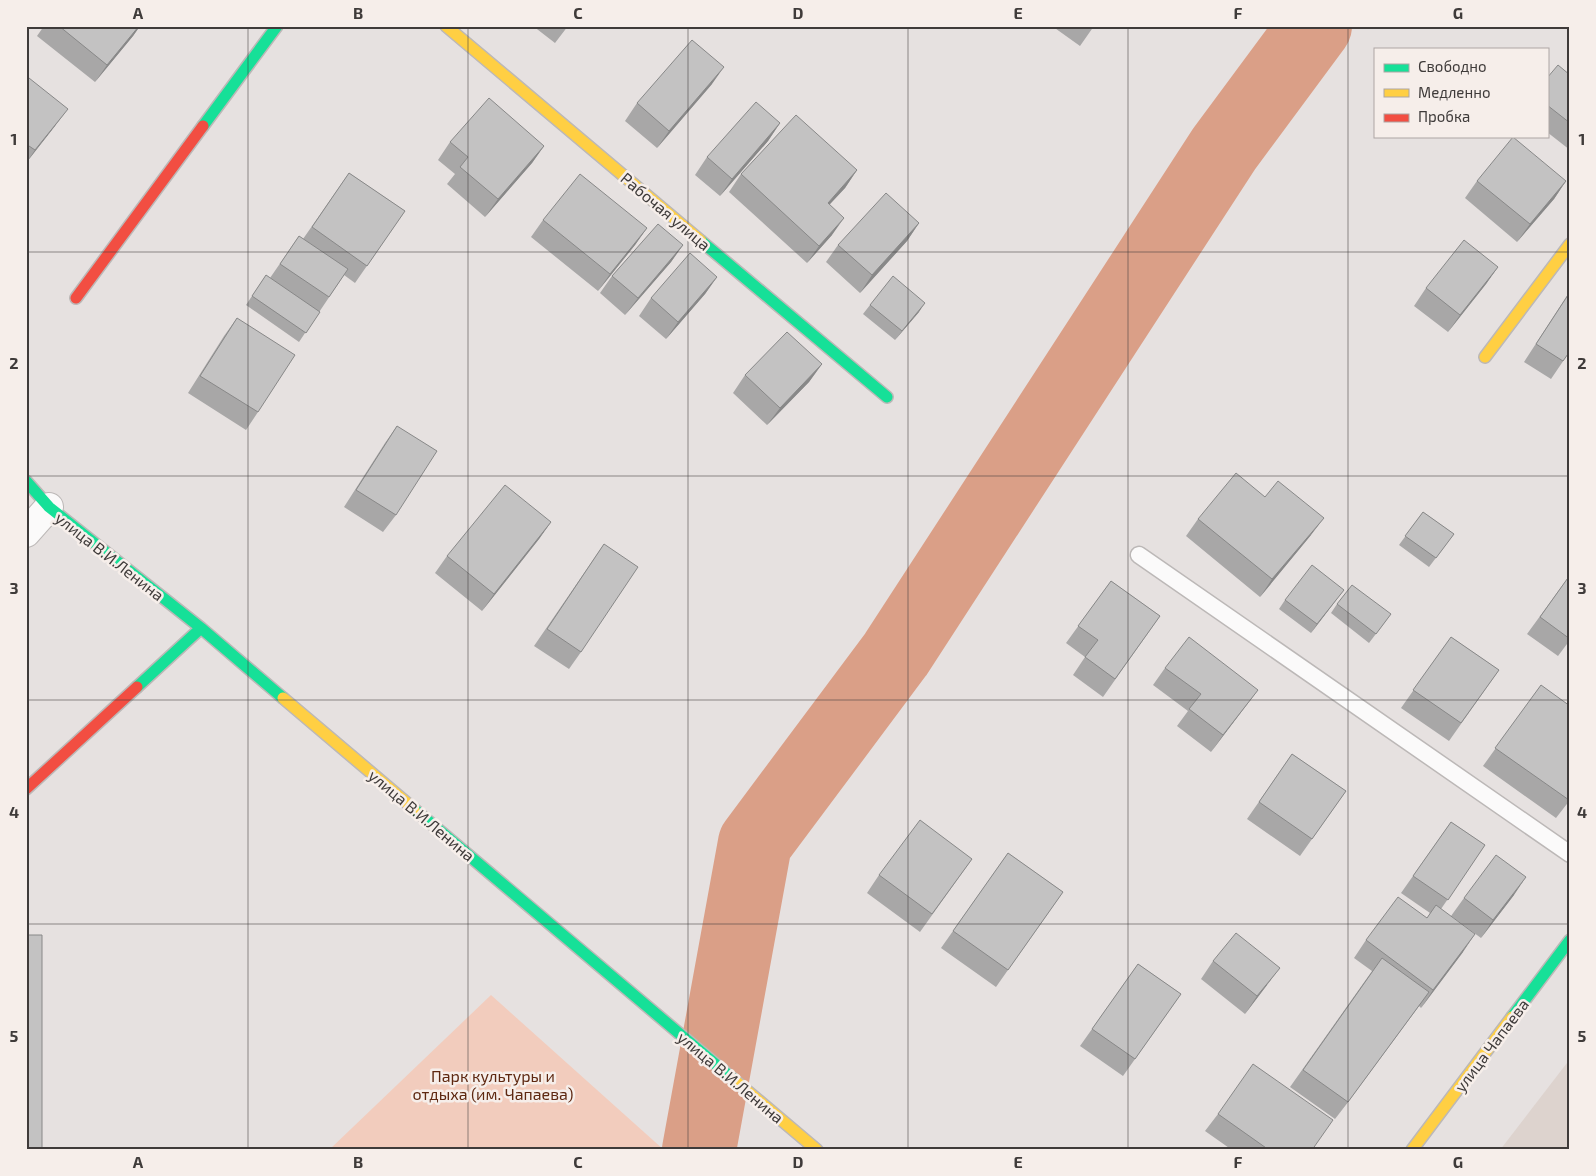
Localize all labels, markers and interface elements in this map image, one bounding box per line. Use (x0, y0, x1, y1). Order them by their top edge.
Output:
text: A (133, 3, 144, 22)
text: B (353, 3, 363, 22)
text: C (573, 3, 583, 22)
text: D (793, 3, 804, 22)
text: E (1013, 3, 1023, 22)
text: F (1234, 3, 1243, 22)
text: G (1453, 3, 1463, 22)
legend (1374, 48, 1548, 138)
text: Свободно (1418, 57, 1487, 75)
text: Медленно (1418, 83, 1491, 101)
text: Пробка (1418, 107, 1470, 125)
text: 1 (11, 129, 17, 148)
text: 1 (1579, 129, 1585, 148)
street label: Рабочая улица (617, 168, 715, 255)
text: 2 (9, 353, 19, 372)
text: 2 (1577, 353, 1587, 372)
street label: улица В.И.Ленина (51, 508, 168, 605)
text: 3 (9, 578, 19, 597)
text: 3 (1577, 578, 1587, 597)
street label: улица В.И.Ленина (365, 765, 479, 866)
text: 4 (9, 802, 19, 821)
text: 4 (1577, 802, 1587, 821)
street label: улица Чапаева (1450, 995, 1533, 1096)
text: 5 (10, 1026, 19, 1045)
text: 5 (1578, 1026, 1587, 1045)
street label: улица В.И.Ленина (674, 1027, 788, 1128)
park label: Парк культуры и отдыха (им. Чапаева) (412, 1066, 574, 1103)
text: A (133, 1152, 144, 1171)
text: B (353, 1152, 363, 1171)
text: C (573, 1152, 583, 1171)
text: D (793, 1152, 804, 1171)
text: E (1013, 1152, 1023, 1171)
text: F (1234, 1152, 1243, 1171)
text: G (1453, 1152, 1463, 1171)

